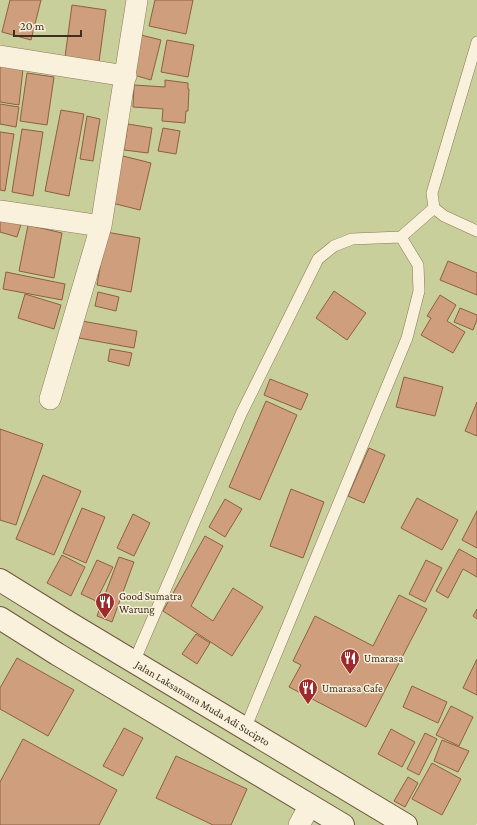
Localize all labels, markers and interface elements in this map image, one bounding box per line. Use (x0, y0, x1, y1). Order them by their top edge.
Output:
scale bar (14, 12, 81, 38)
text: 20 m (20, 19, 45, 33)
place label: Good Sumatra Warung (119, 590, 182, 616)
restaurant icon: Good Sumatra Warung (94, 591, 116, 619)
restaurant icon: Umarasa (339, 647, 361, 675)
place label: Umarasa (364, 652, 403, 664)
street label: Jalan Laksamana Muda Adi Sucipto (132, 657, 273, 748)
restaurant icon: Umarasa Cafe (297, 677, 319, 705)
place label: Umarasa Cafe (322, 682, 383, 694)

